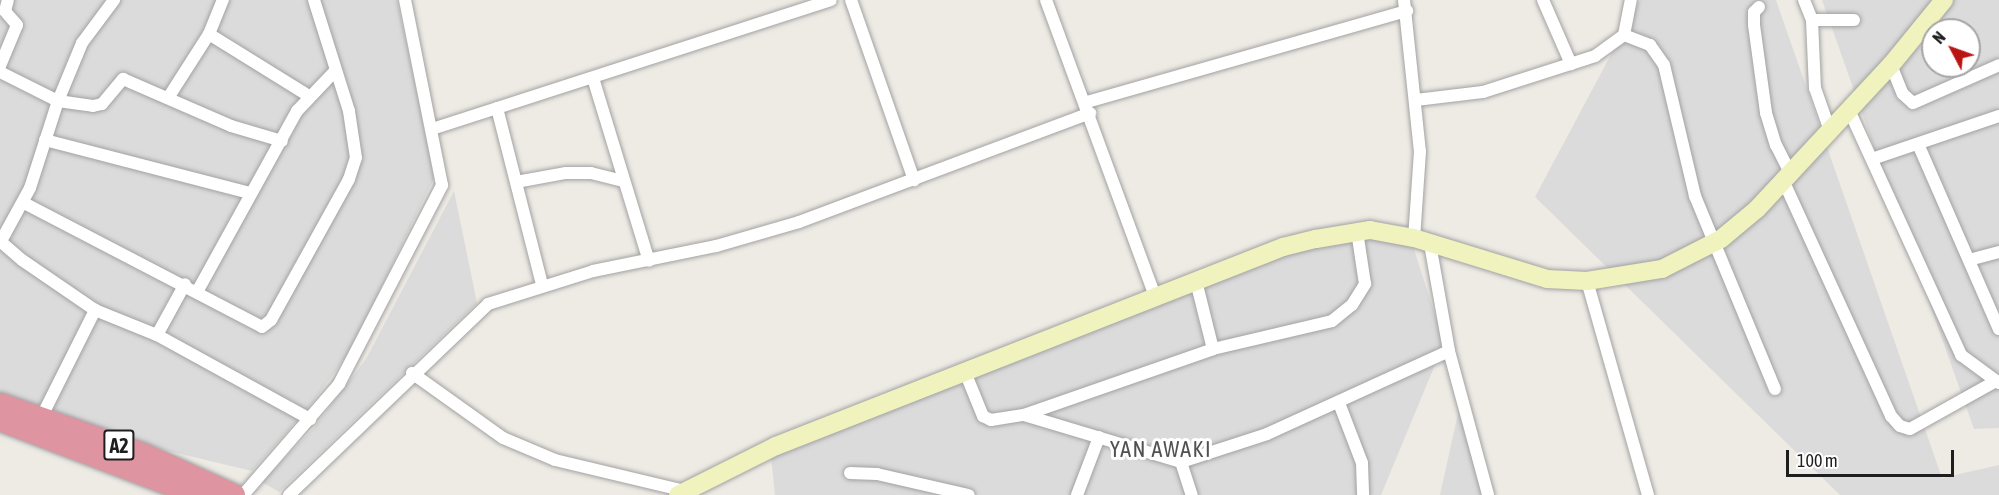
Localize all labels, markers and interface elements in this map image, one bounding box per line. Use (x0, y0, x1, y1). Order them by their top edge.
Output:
north arrow (1921, 18, 1981, 78)
text: N (1929, 28, 1949, 47)
road number: A2 (102, 428, 136, 462)
district label: YAN AWAKI (1110, 437, 1212, 463)
scale bar (1789, 438, 1957, 476)
text: 100 m (1797, 450, 1838, 471)

